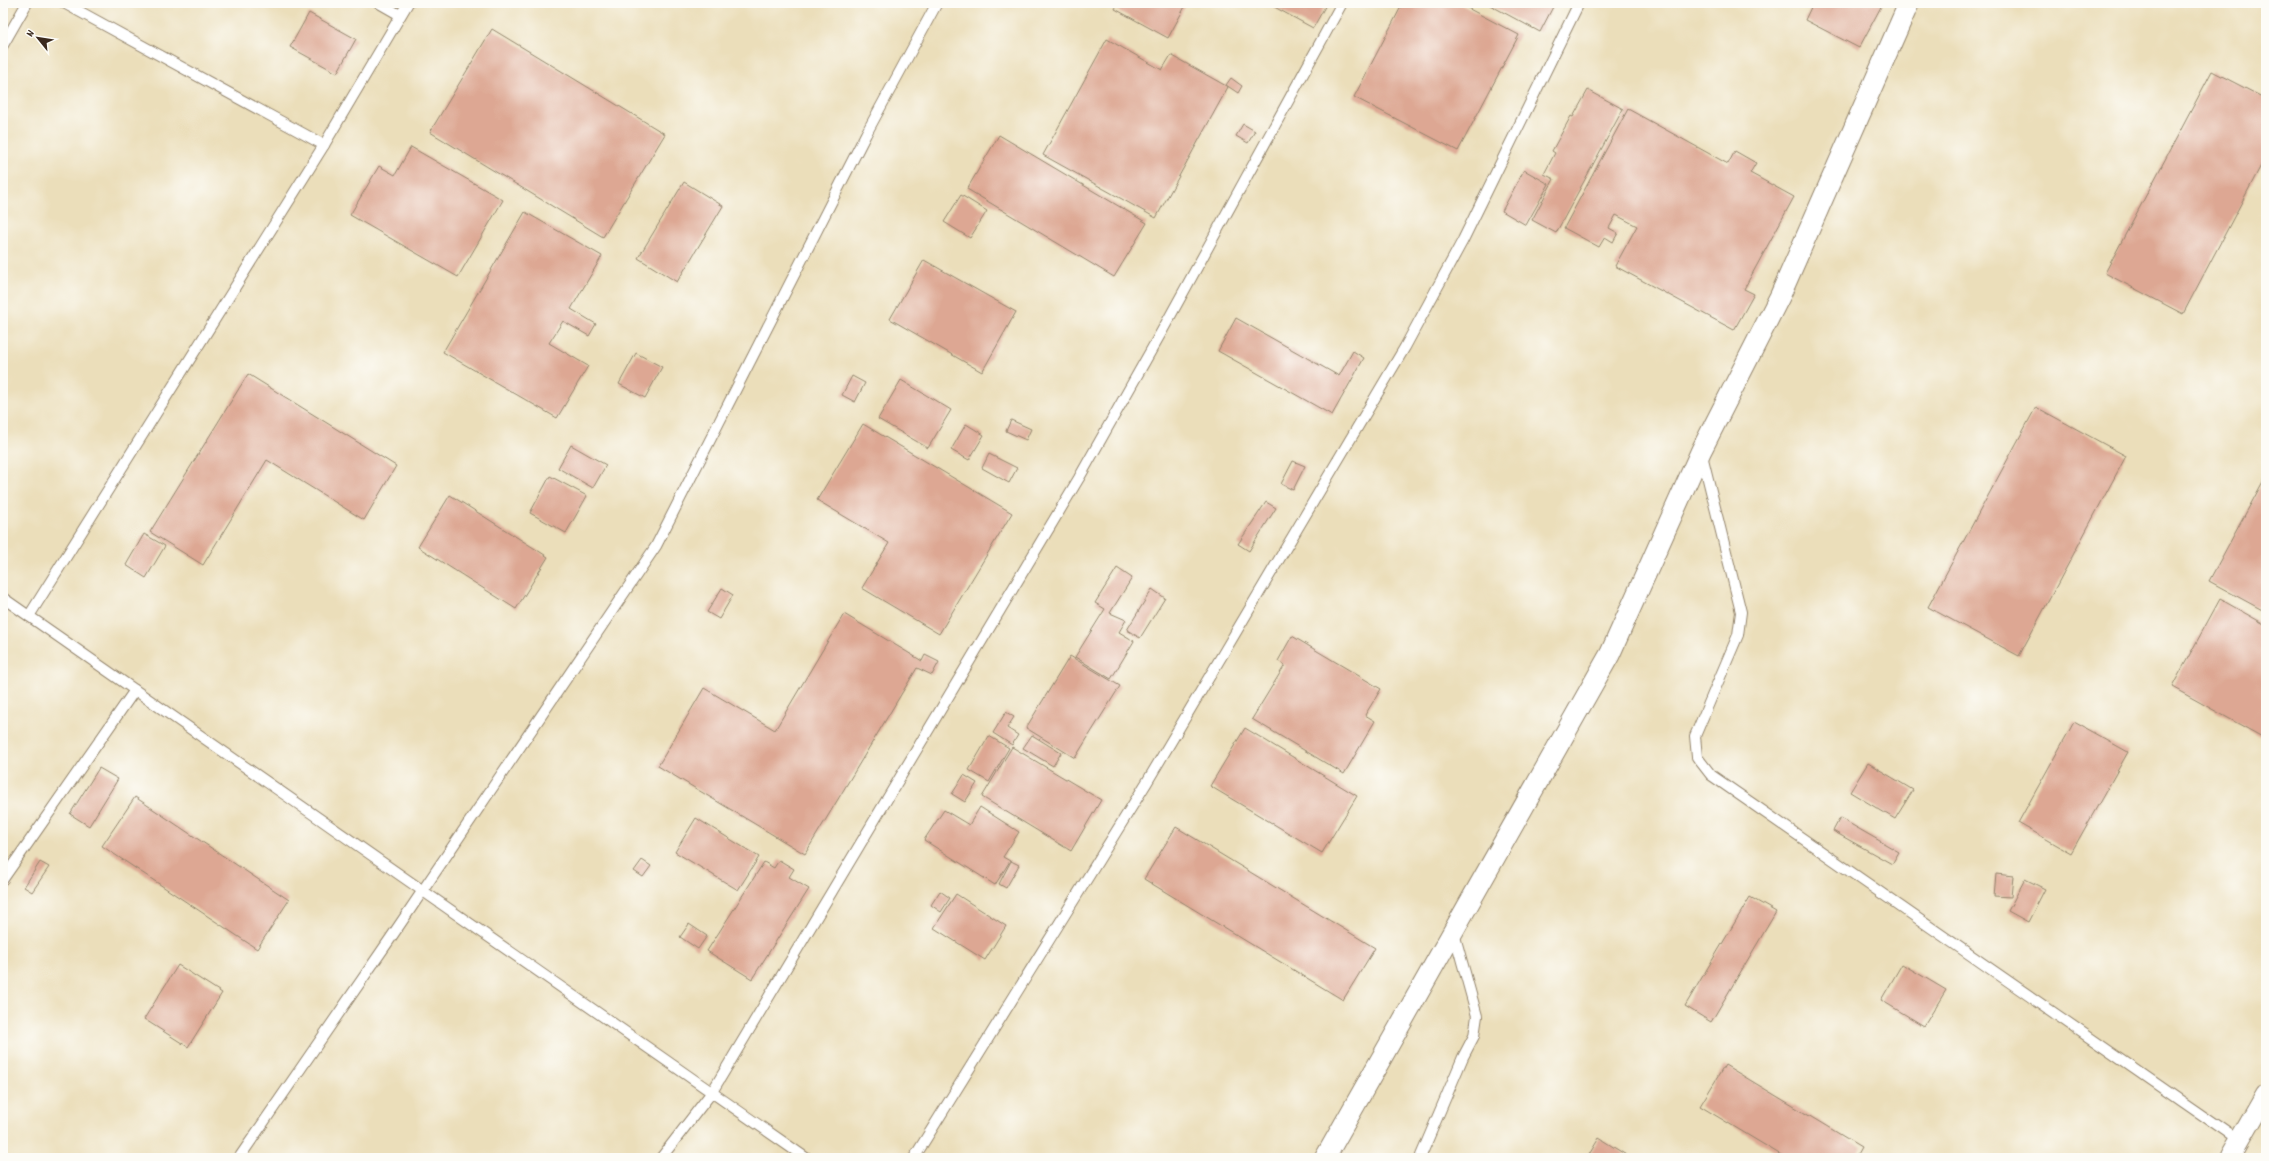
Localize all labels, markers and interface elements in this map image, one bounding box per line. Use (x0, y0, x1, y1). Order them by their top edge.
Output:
north arrow (18, 18, 58, 58)
text: N (23, 27, 40, 40)

